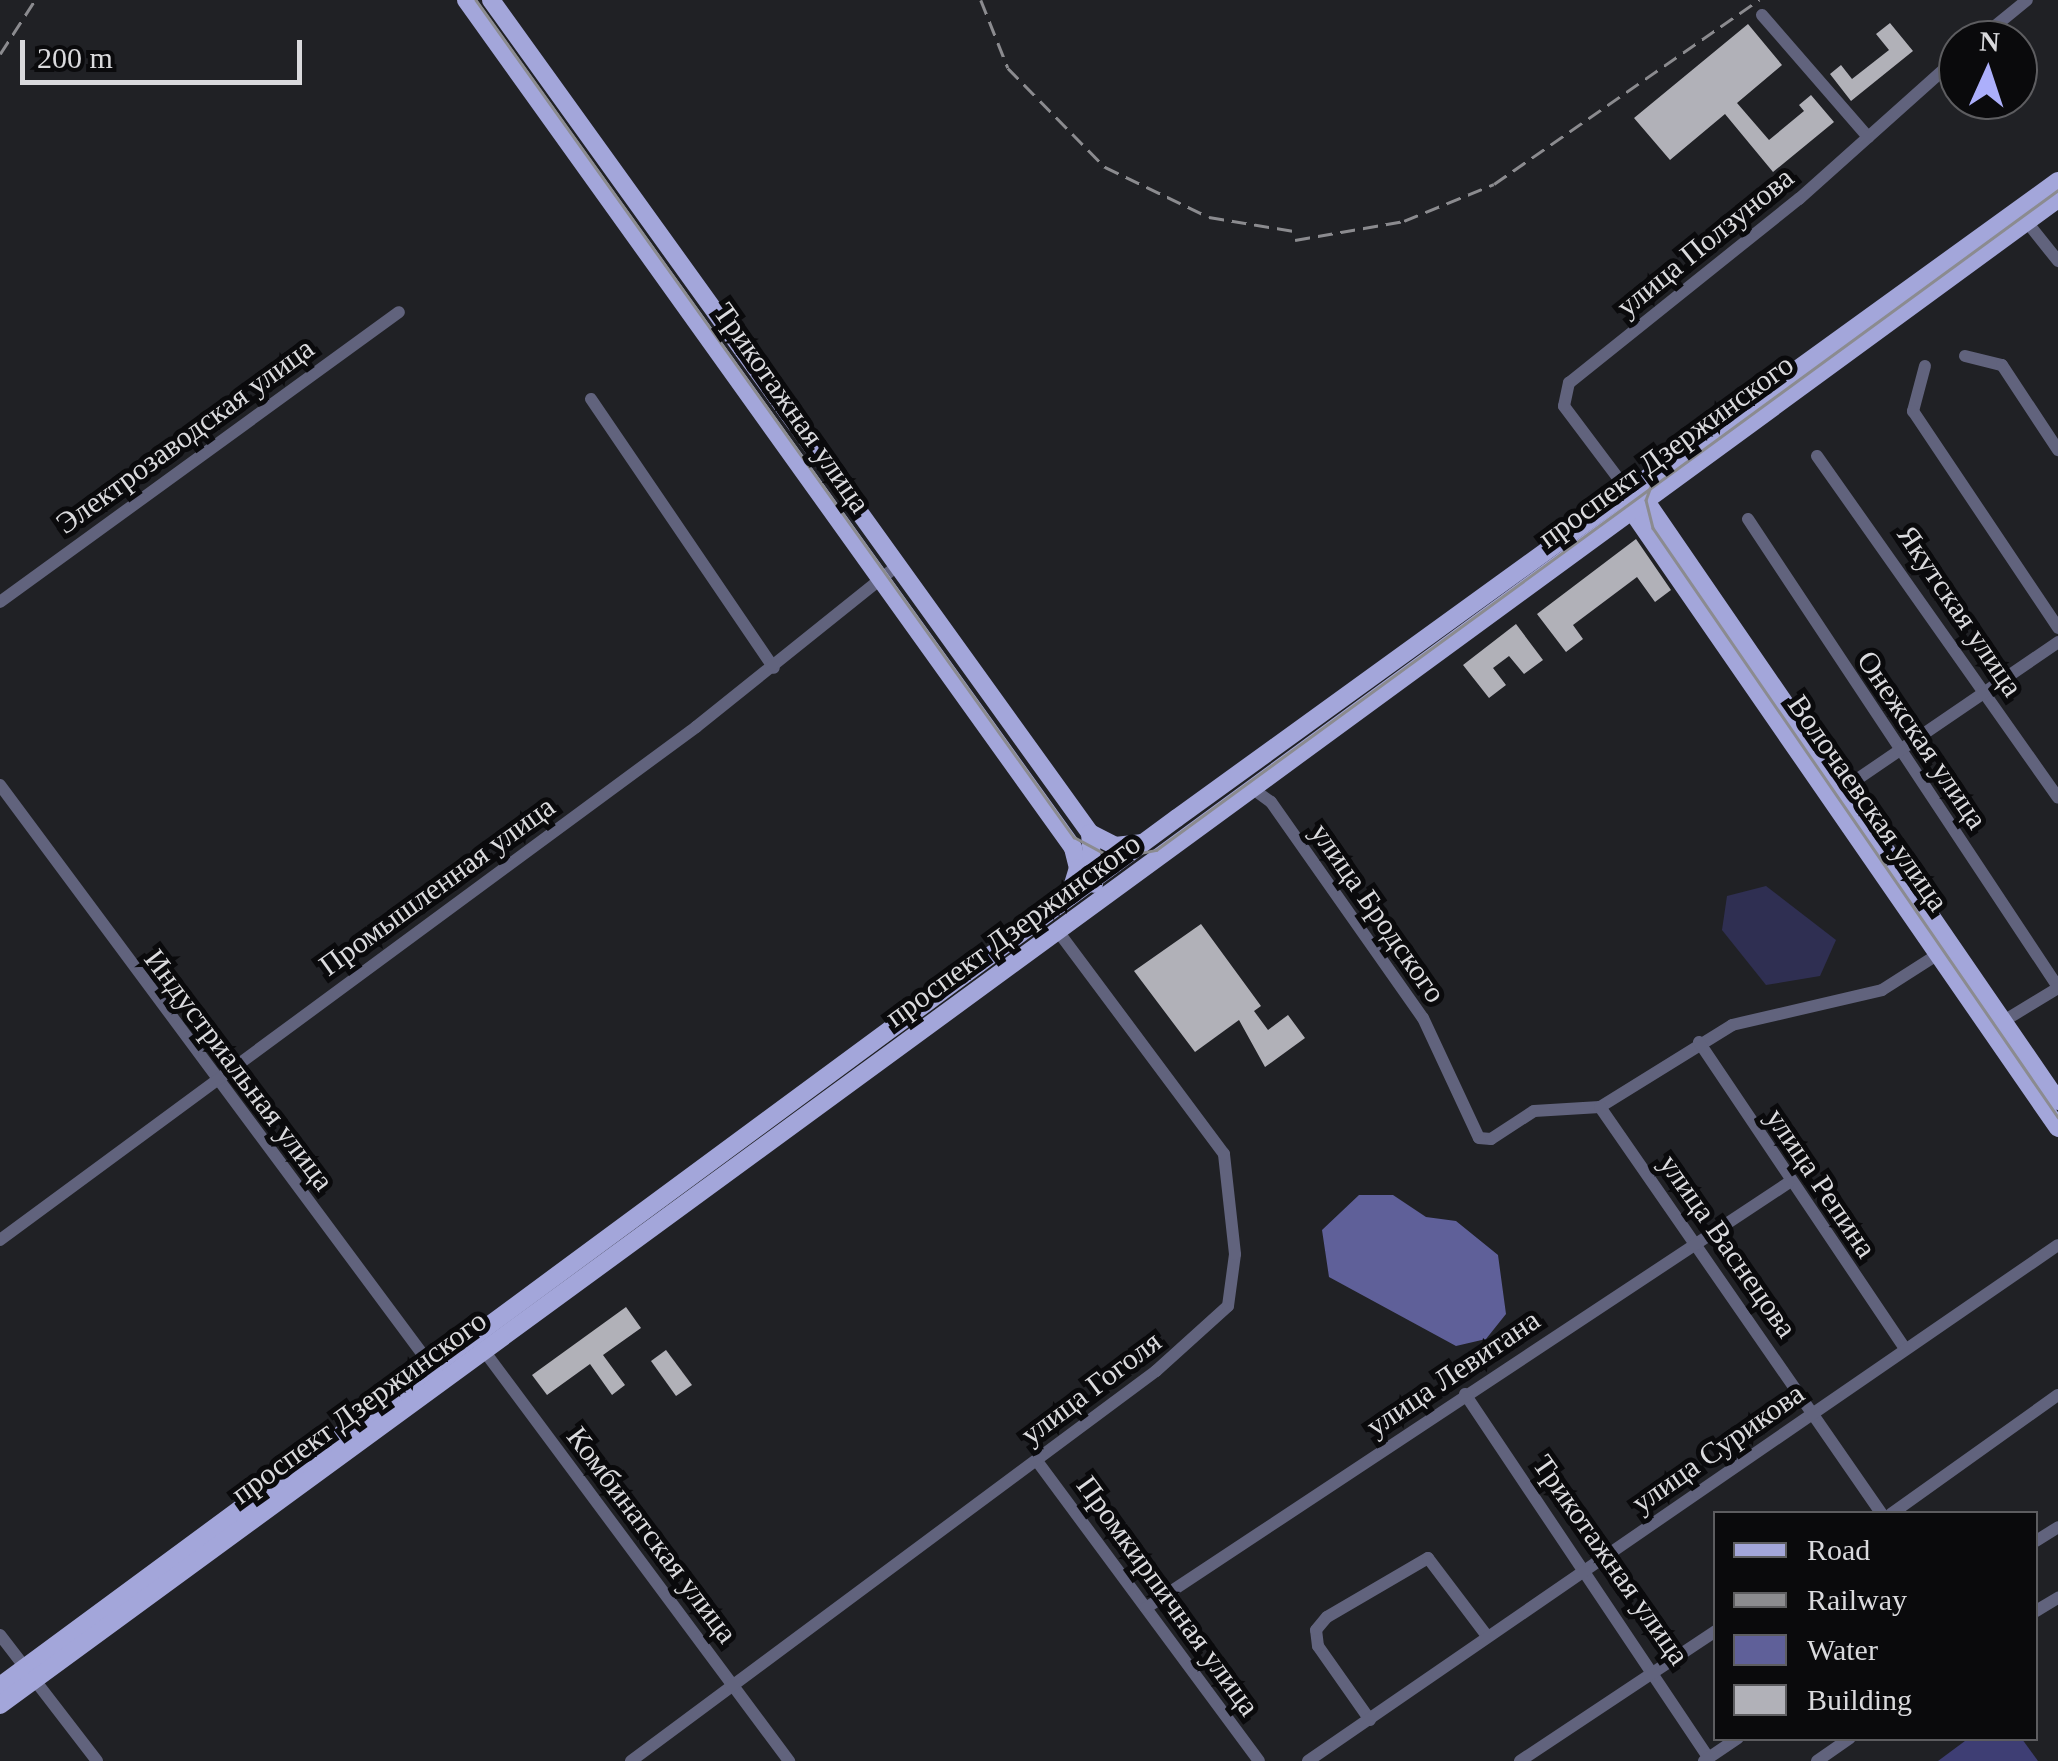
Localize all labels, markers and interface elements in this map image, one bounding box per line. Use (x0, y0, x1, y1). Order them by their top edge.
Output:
scale bar (25, 20, 308, 82)
north arrow (1938, 20, 2038, 120)
text: N (1979, 26, 2000, 58)
text: 200 m (37, 41, 113, 74)
street label: улица Ползунова (1609, 160, 1801, 324)
street label: Трикотажная улица (706, 296, 878, 520)
street label: Электрозаводская улица (49, 330, 321, 542)
street label: проспект Дзержинского (1531, 346, 1801, 556)
street label: Якутская улица (1890, 519, 2030, 703)
street label: Онежская улица (1849, 644, 1995, 836)
street label: Волочаевская улица (1780, 688, 1956, 918)
street label: Промышленная улица (312, 788, 562, 984)
street label: улица Бродского (1303, 816, 1453, 1010)
street label: проспект Дзержинского (878, 825, 1148, 1035)
street label: Индустриальная улица (137, 942, 341, 1198)
street label: улица Репина (1758, 1101, 1884, 1265)
street label: улица Васнецова (1651, 1147, 1805, 1345)
street label: проспект Дзержинского (224, 1302, 494, 1512)
street label: улица Левитана (1359, 1302, 1547, 1444)
street label: улица Гоголя (1014, 1324, 1168, 1452)
street label: улица Сурикова (1625, 1375, 1811, 1521)
street label: Комбинатская улица (559, 1420, 745, 1650)
street label: Трикотажная улица (1525, 1448, 1697, 1672)
street label: Промкирпичная улица (1069, 1469, 1267, 1723)
legend (1713, 1511, 2038, 1741)
text: Road (1807, 1533, 1870, 1566)
text: Railway (1807, 1583, 1907, 1616)
text: Water (1807, 1633, 1878, 1666)
text: Building (1807, 1683, 1912, 1716)

